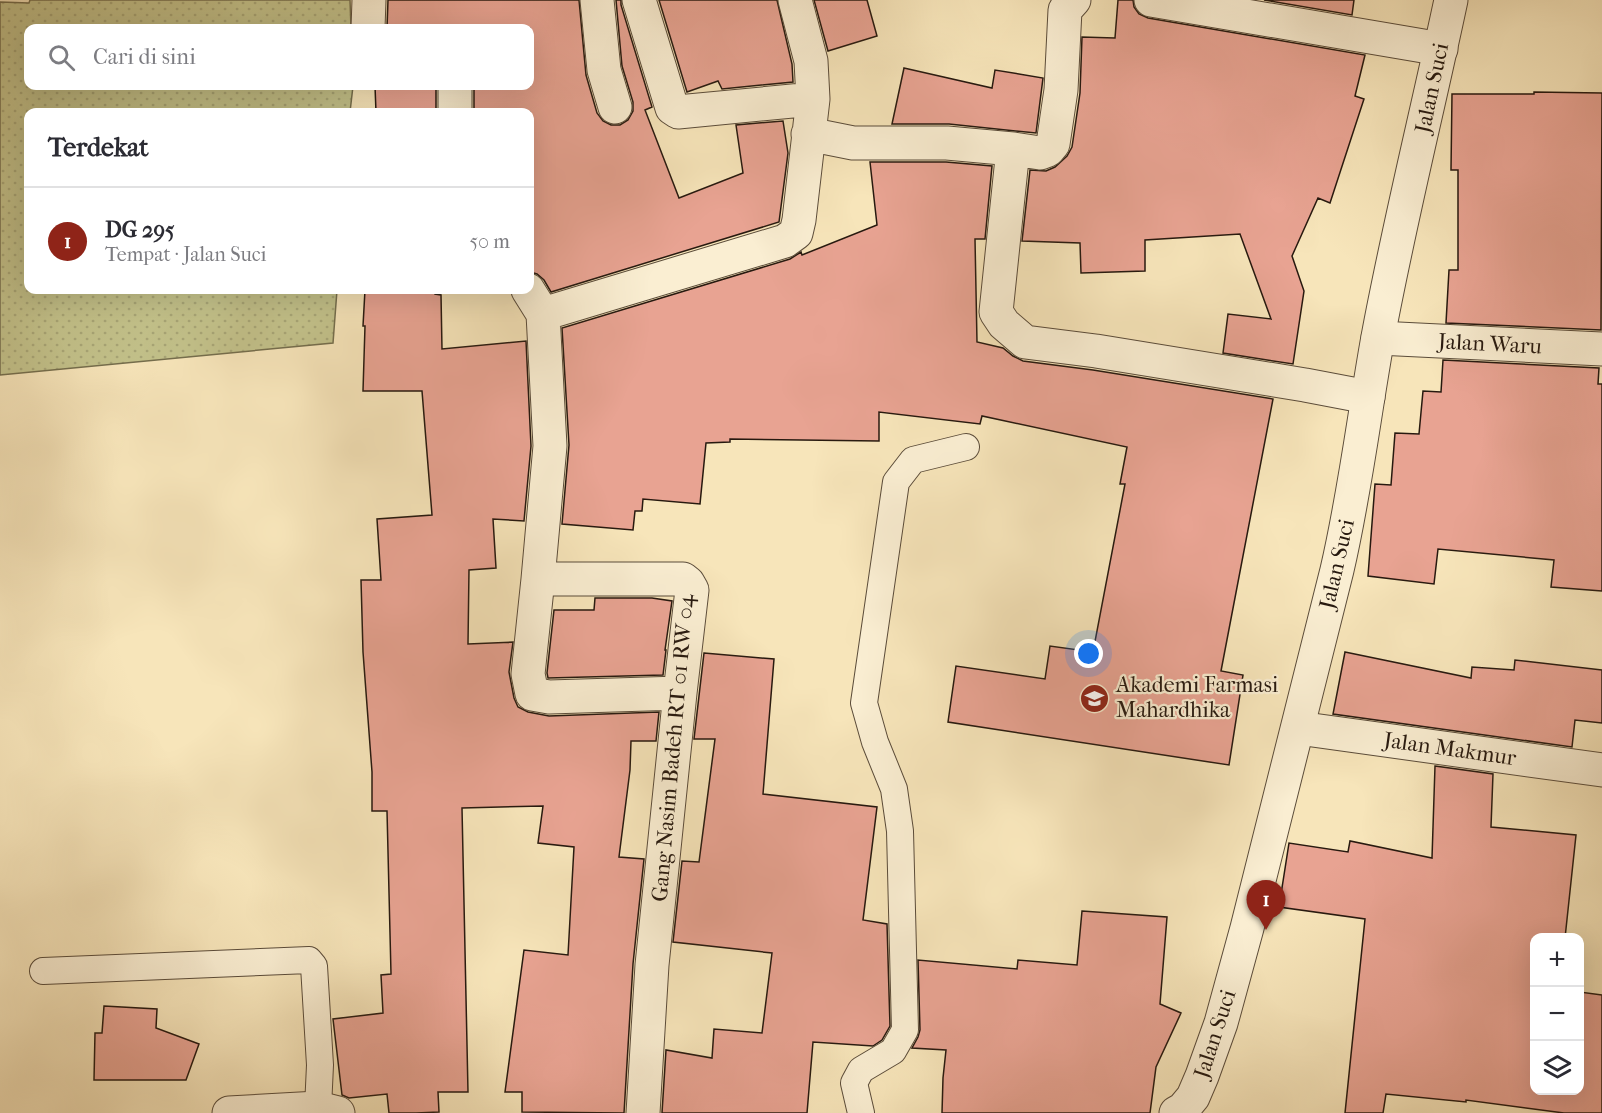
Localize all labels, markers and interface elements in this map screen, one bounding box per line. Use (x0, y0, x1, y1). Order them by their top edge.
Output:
search box (24, 24, 534, 90)
street label: Jalan Suci (1409, 40, 1454, 137)
icon: search (45, 41, 78, 74)
text: Cari di sini (93, 44, 196, 70)
text: Terdekat (48, 132, 149, 163)
text: DG 295 (105, 217, 174, 243)
text: 1 (64, 230, 71, 253)
text: 50 m (469, 230, 510, 253)
text: Tempat · Jalan Suci (105, 243, 266, 266)
street label: Jalan Waru (1435, 328, 1543, 360)
street label: Jalan Suci (1314, 516, 1360, 613)
street label: Gang Nasim Badeh RT 01 RW 04 (647, 592, 699, 903)
your location (1074, 639, 1103, 668)
place label: Akademi Farmasi Mahardhika (1115, 672, 1279, 723)
school or university icon: Akademi Farmasi Mahardhika (1079, 682, 1111, 714)
street label: Jalan Makmur (1380, 727, 1518, 771)
pin: 1 (1246, 880, 1286, 930)
map controls (1530, 933, 1584, 1095)
button: + (1530, 933, 1584, 987)
street label: Jalan Suci (1188, 986, 1242, 1083)
button: − (1530, 987, 1584, 1041)
button: layers (1530, 1041, 1584, 1095)

